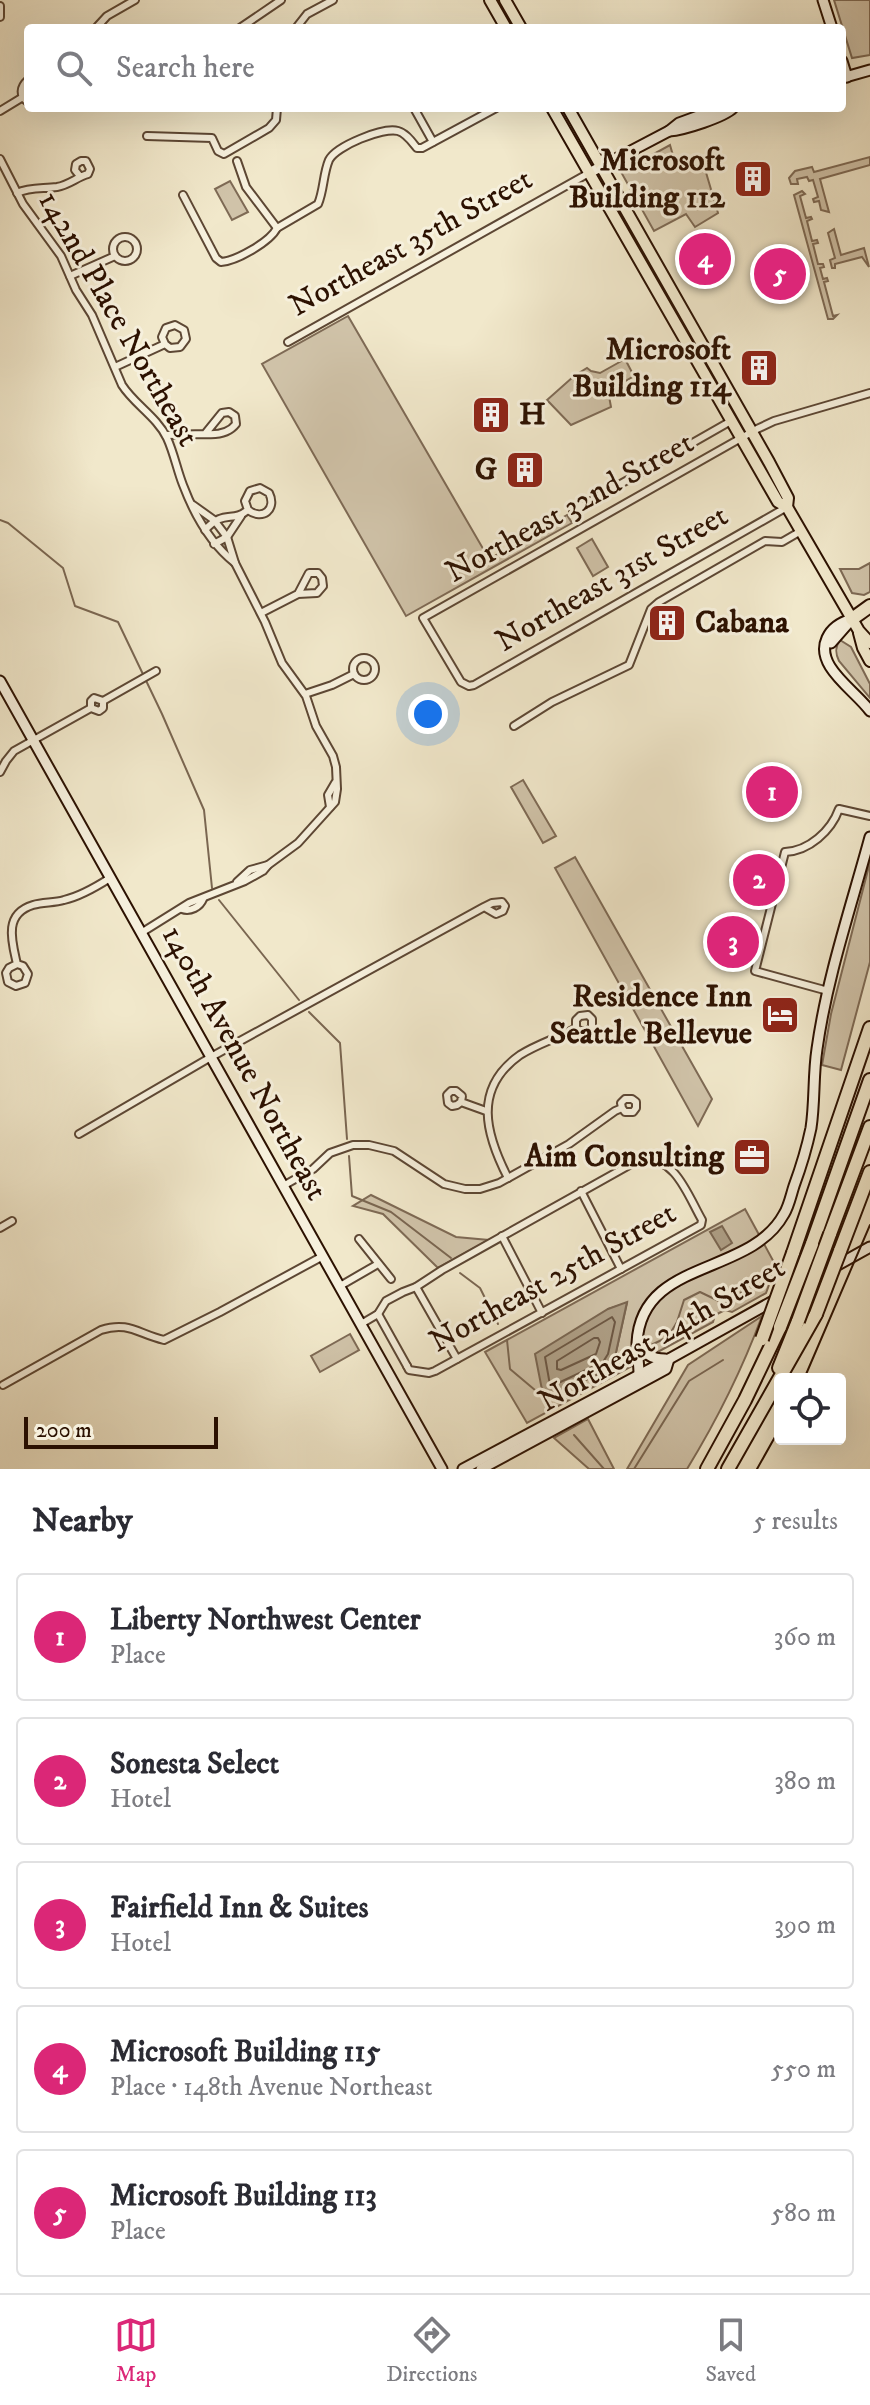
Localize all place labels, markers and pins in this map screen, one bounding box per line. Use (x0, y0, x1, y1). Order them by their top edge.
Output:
place label: Microsoft Building 112 (569, 141, 726, 218)
building icon: Microsoft Building 112 (732, 158, 774, 200)
pin: 4 (679, 229, 731, 289)
pin: 5 (754, 244, 806, 304)
place label: Microsoft Building 114 (572, 330, 733, 407)
building icon: Microsoft Building 114 (738, 347, 780, 389)
building icon: H (470, 394, 512, 436)
place label: H (519, 395, 546, 435)
building icon: G (504, 449, 546, 491)
place label: G (475, 450, 498, 490)
building icon: Cabana (646, 602, 688, 644)
place label: Cabana (695, 603, 789, 643)
pin: 1 (746, 762, 798, 822)
pin: 2 (733, 850, 785, 910)
pin: 3 (707, 912, 759, 972)
place label: Residence Inn Seattle Bellevue (550, 977, 752, 1054)
hotel icon: Residence Inn Seattle Bellevue (759, 994, 801, 1036)
office icon: Aim Consulting (731, 1136, 773, 1178)
place label: Aim Consulting (523, 1137, 725, 1177)

